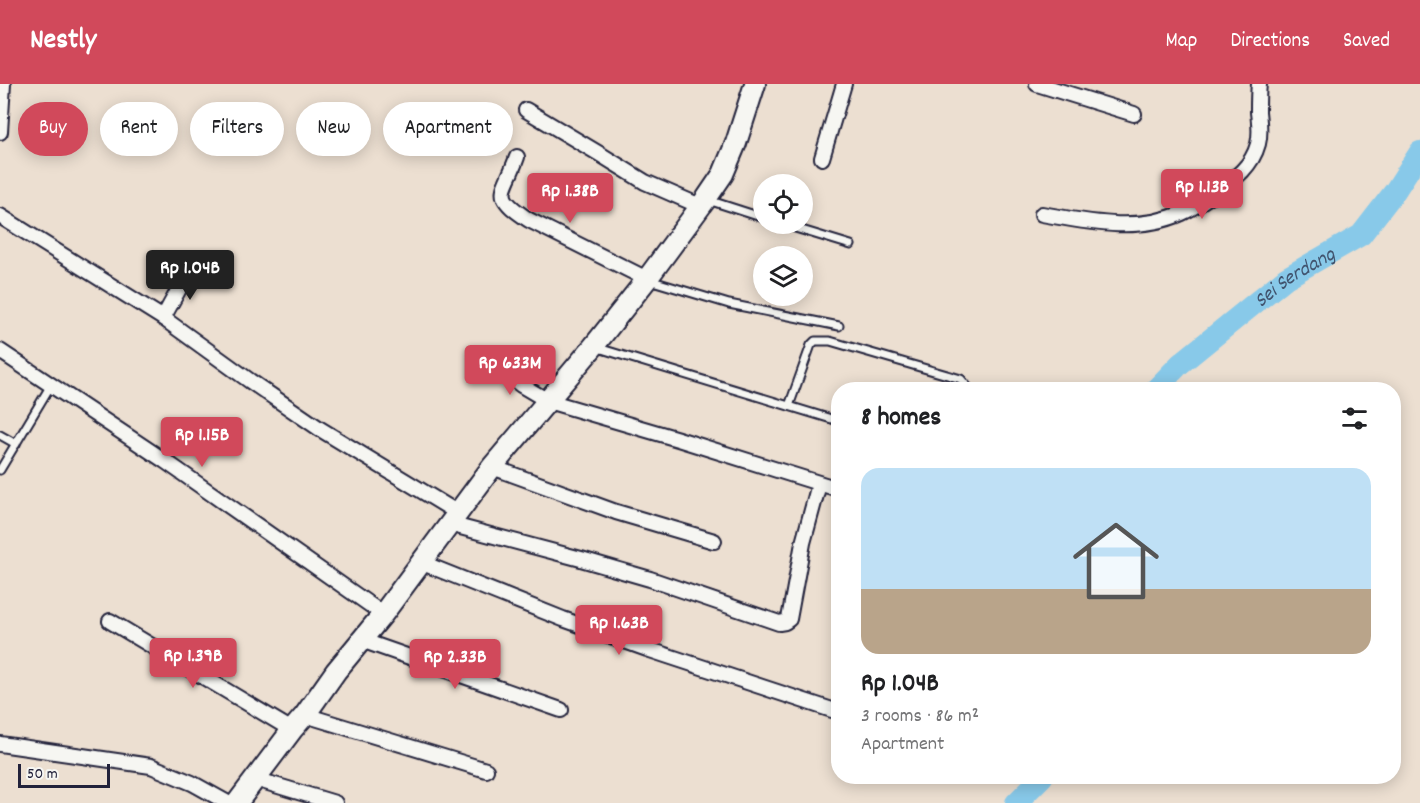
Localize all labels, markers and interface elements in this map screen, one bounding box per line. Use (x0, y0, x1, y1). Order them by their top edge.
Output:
text: Nestly (30, 22, 96, 62)
text: Map (1166, 27, 1197, 57)
text: Directions (1230, 27, 1310, 57)
text: Saved (1343, 27, 1390, 57)
chip: Buy (18, 102, 88, 156)
chip: Rent (100, 102, 178, 156)
chip: Filters (190, 102, 284, 156)
chip: New (296, 102, 371, 156)
chip: Apartment (383, 102, 513, 156)
pin: Rp 1.13B (1140, 169, 1264, 220)
pin: Rp 1.38B (508, 173, 632, 224)
map controls (753, 174, 813, 306)
button: locate (753, 174, 813, 234)
text: Rp 1.13B (1175, 174, 1229, 202)
text: Rp 1.38B (541, 178, 599, 206)
water label: Sei Serdang (1248, 241, 1342, 316)
button: layers (753, 246, 813, 306)
pin: Rp 1.04B (128, 250, 252, 301)
text: Rp 1.04B (160, 255, 220, 283)
pin: Rp 633M (455, 345, 565, 396)
text: Rp 633M (479, 350, 541, 378)
text: 8 homes (861, 400, 941, 437)
icon: filters (1338, 402, 1371, 435)
pin: Rp 1.15B (140, 417, 264, 468)
text: Rp 1.15B (175, 422, 229, 450)
icon: home (1062, 507, 1170, 615)
pin: Rp 1.63B (557, 605, 681, 656)
text: Rp 1.63B (589, 610, 649, 638)
pin: Rp 1.39B (131, 638, 255, 689)
pin: Rp 2.33B (393, 639, 517, 690)
text: Rp 1.39B (164, 643, 222, 671)
text: Rp 2.33B (424, 644, 486, 672)
text: Rp 1.04B (861, 666, 939, 703)
text: 3 rooms · 86 m² (861, 703, 979, 731)
text: Apartment (861, 731, 944, 759)
scale bar (18, 761, 110, 788)
text: 50 m (27, 763, 58, 786)

